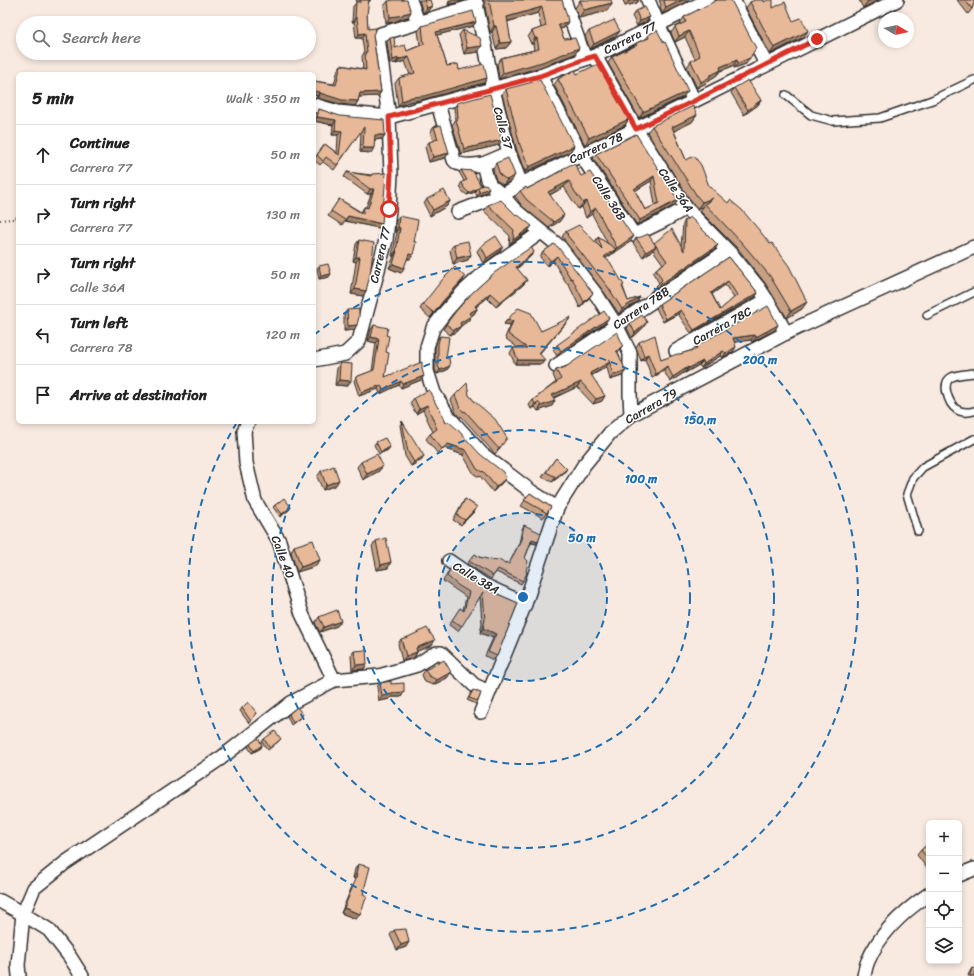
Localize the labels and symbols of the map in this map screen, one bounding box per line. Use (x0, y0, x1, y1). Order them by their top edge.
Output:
north arrow (878, 12, 914, 48)
street label: Carrera 77 (599, 15, 662, 61)
route end (808, 30, 826, 48)
street label: Calle 37 (487, 104, 519, 153)
street label: Carrera 78 (565, 126, 627, 170)
street label: Calle 36A (652, 163, 700, 217)
street label: Calle 36B (586, 171, 632, 226)
route start (380, 200, 398, 218)
street label: Carrera 77 (363, 224, 397, 285)
street label: Carrera 78B (608, 280, 675, 335)
street label: Carrera 78C (688, 300, 756, 351)
text: 200 m (742, 349, 778, 371)
street label: Carrera 79 (620, 382, 682, 430)
text: 150 m (684, 409, 717, 431)
text: 100 m (625, 468, 658, 490)
text: 50 m (568, 527, 596, 549)
street label: Calle 40 (265, 532, 301, 582)
street label: Calle 38A (448, 555, 504, 601)
centre of rings (516, 590, 530, 604)

